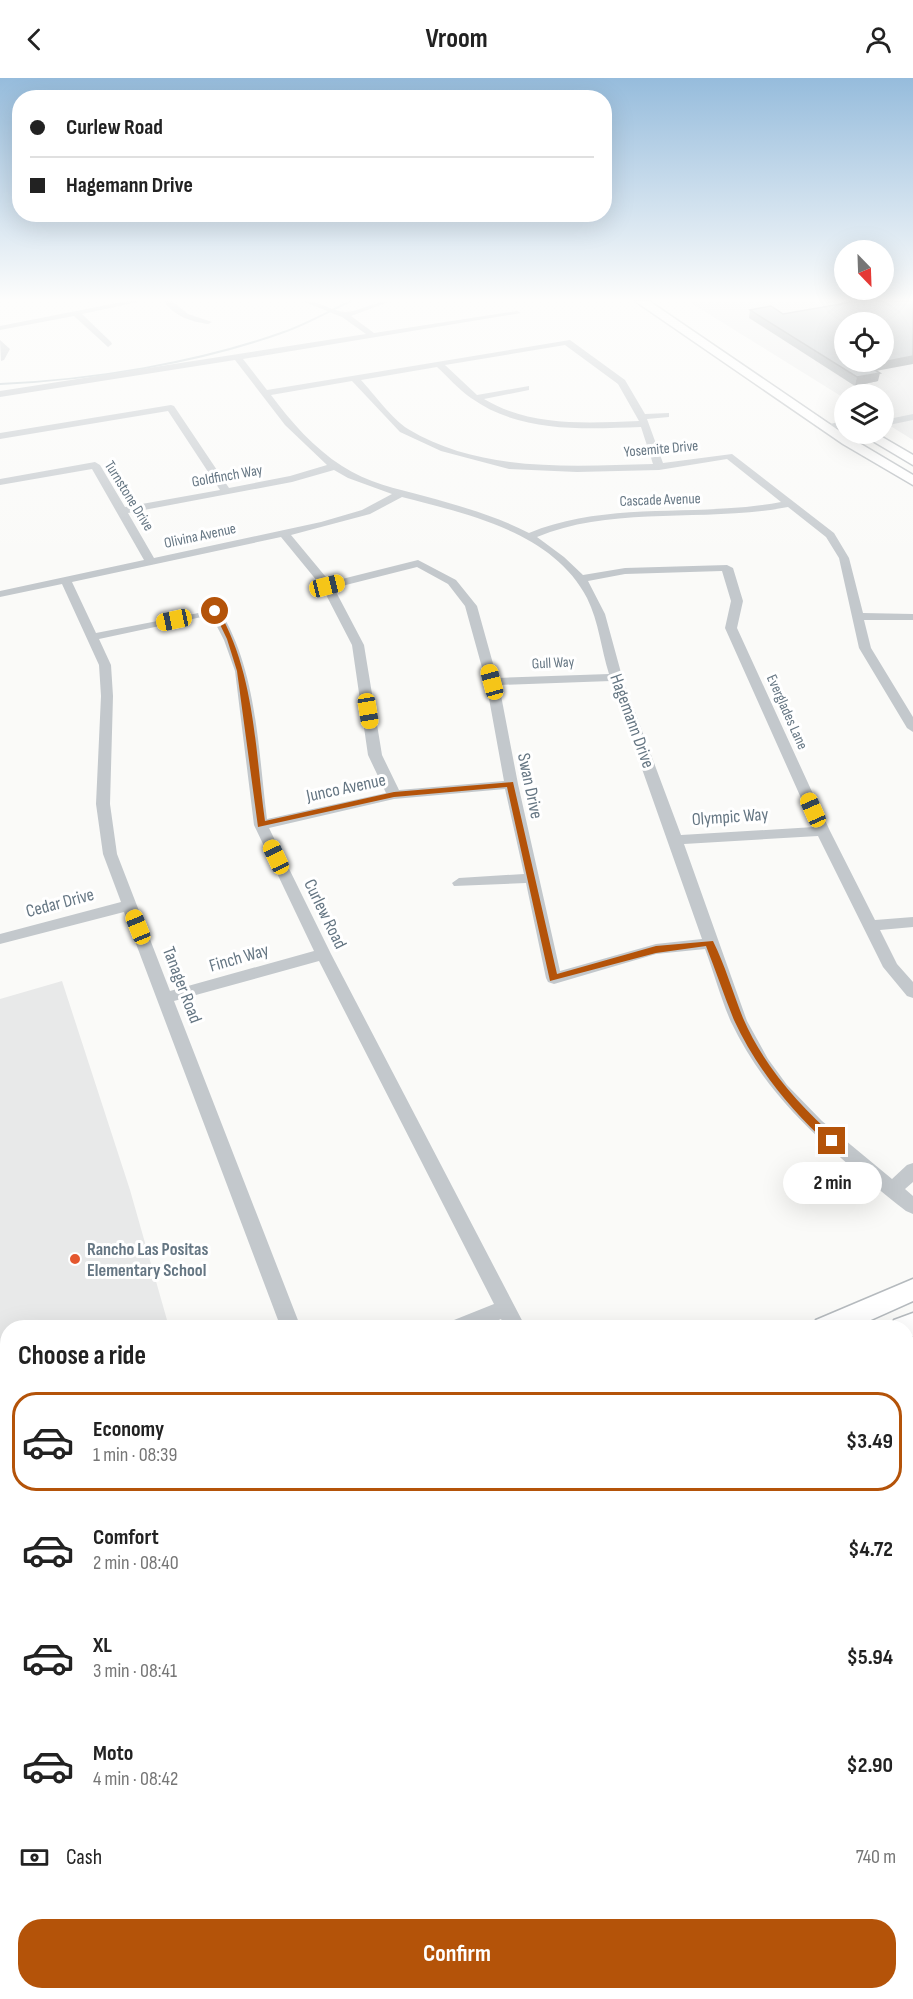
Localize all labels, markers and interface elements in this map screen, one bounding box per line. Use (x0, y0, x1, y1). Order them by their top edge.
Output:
icon: back (18, 23, 51, 56)
text: Vroom (425, 23, 488, 55)
icon: person (862, 23, 895, 56)
text: Curlew Road (66, 114, 163, 141)
text: Hagemann Drive (66, 172, 193, 199)
north arrow (834, 240, 894, 300)
map controls (834, 240, 894, 444)
button: locate (834, 312, 894, 372)
button: layers (834, 384, 894, 444)
street label: Yosemite Drive (623, 436, 699, 462)
street label: Turnstone Drive (100, 457, 158, 535)
street label: Goldfinch Way (190, 460, 264, 492)
street label: Cascade Avenue (619, 489, 701, 511)
street label: Olivina Avenue (162, 519, 238, 553)
car (307, 573, 347, 599)
route start (201, 597, 228, 624)
car (155, 607, 193, 633)
street label: Gull Way (531, 652, 575, 674)
car (479, 662, 505, 702)
street label: Hagemann Drive (605, 671, 659, 771)
street label: Everglades Lane (762, 672, 812, 752)
car (356, 692, 380, 730)
street label: Swan Drive (513, 751, 547, 821)
street label: Junco Avenue (304, 769, 388, 807)
car (797, 790, 829, 830)
street label: Olympic Way (691, 804, 769, 830)
car (260, 837, 292, 877)
street label: Curlew Road (299, 876, 351, 952)
street label: Cedar Drive (24, 884, 96, 922)
car (123, 907, 153, 947)
street label: Finch Way (207, 940, 271, 976)
street label: Tanager Road (158, 944, 206, 1026)
route end (818, 1127, 845, 1154)
callout: 2 min (782, 1162, 882, 1204)
text: 2 min (813, 1171, 852, 1195)
place label: Rancho Las Positas Elementary School (87, 1239, 208, 1281)
marker: Rancho Las Positas Elementary School (68, 1252, 82, 1266)
text: Choose a ride (18, 1340, 146, 1372)
icon: car (21, 1415, 75, 1469)
text: Economy (93, 1416, 164, 1443)
text: $3.49 (846, 1428, 893, 1455)
text: 1 min · 08:39 (93, 1443, 177, 1467)
icon: car (21, 1523, 75, 1577)
text: Comfort (93, 1524, 159, 1551)
text: $4.72 (848, 1536, 893, 1563)
text: 2 min · 08:40 (93, 1551, 179, 1575)
icon: car (21, 1631, 75, 1685)
text: XL (93, 1632, 112, 1659)
text: $5.94 (847, 1644, 893, 1671)
text: 3 min · 08:41 (93, 1659, 177, 1683)
icon: car (21, 1739, 75, 1793)
text: Moto (93, 1740, 133, 1767)
text: $2.90 (847, 1752, 893, 1779)
text: 4 min · 08:42 (93, 1767, 178, 1791)
icon: cash (18, 1841, 51, 1874)
text: Cash (66, 1844, 102, 1871)
text: 740 m (856, 1845, 896, 1869)
button: Confirm (18, 1919, 896, 1988)

